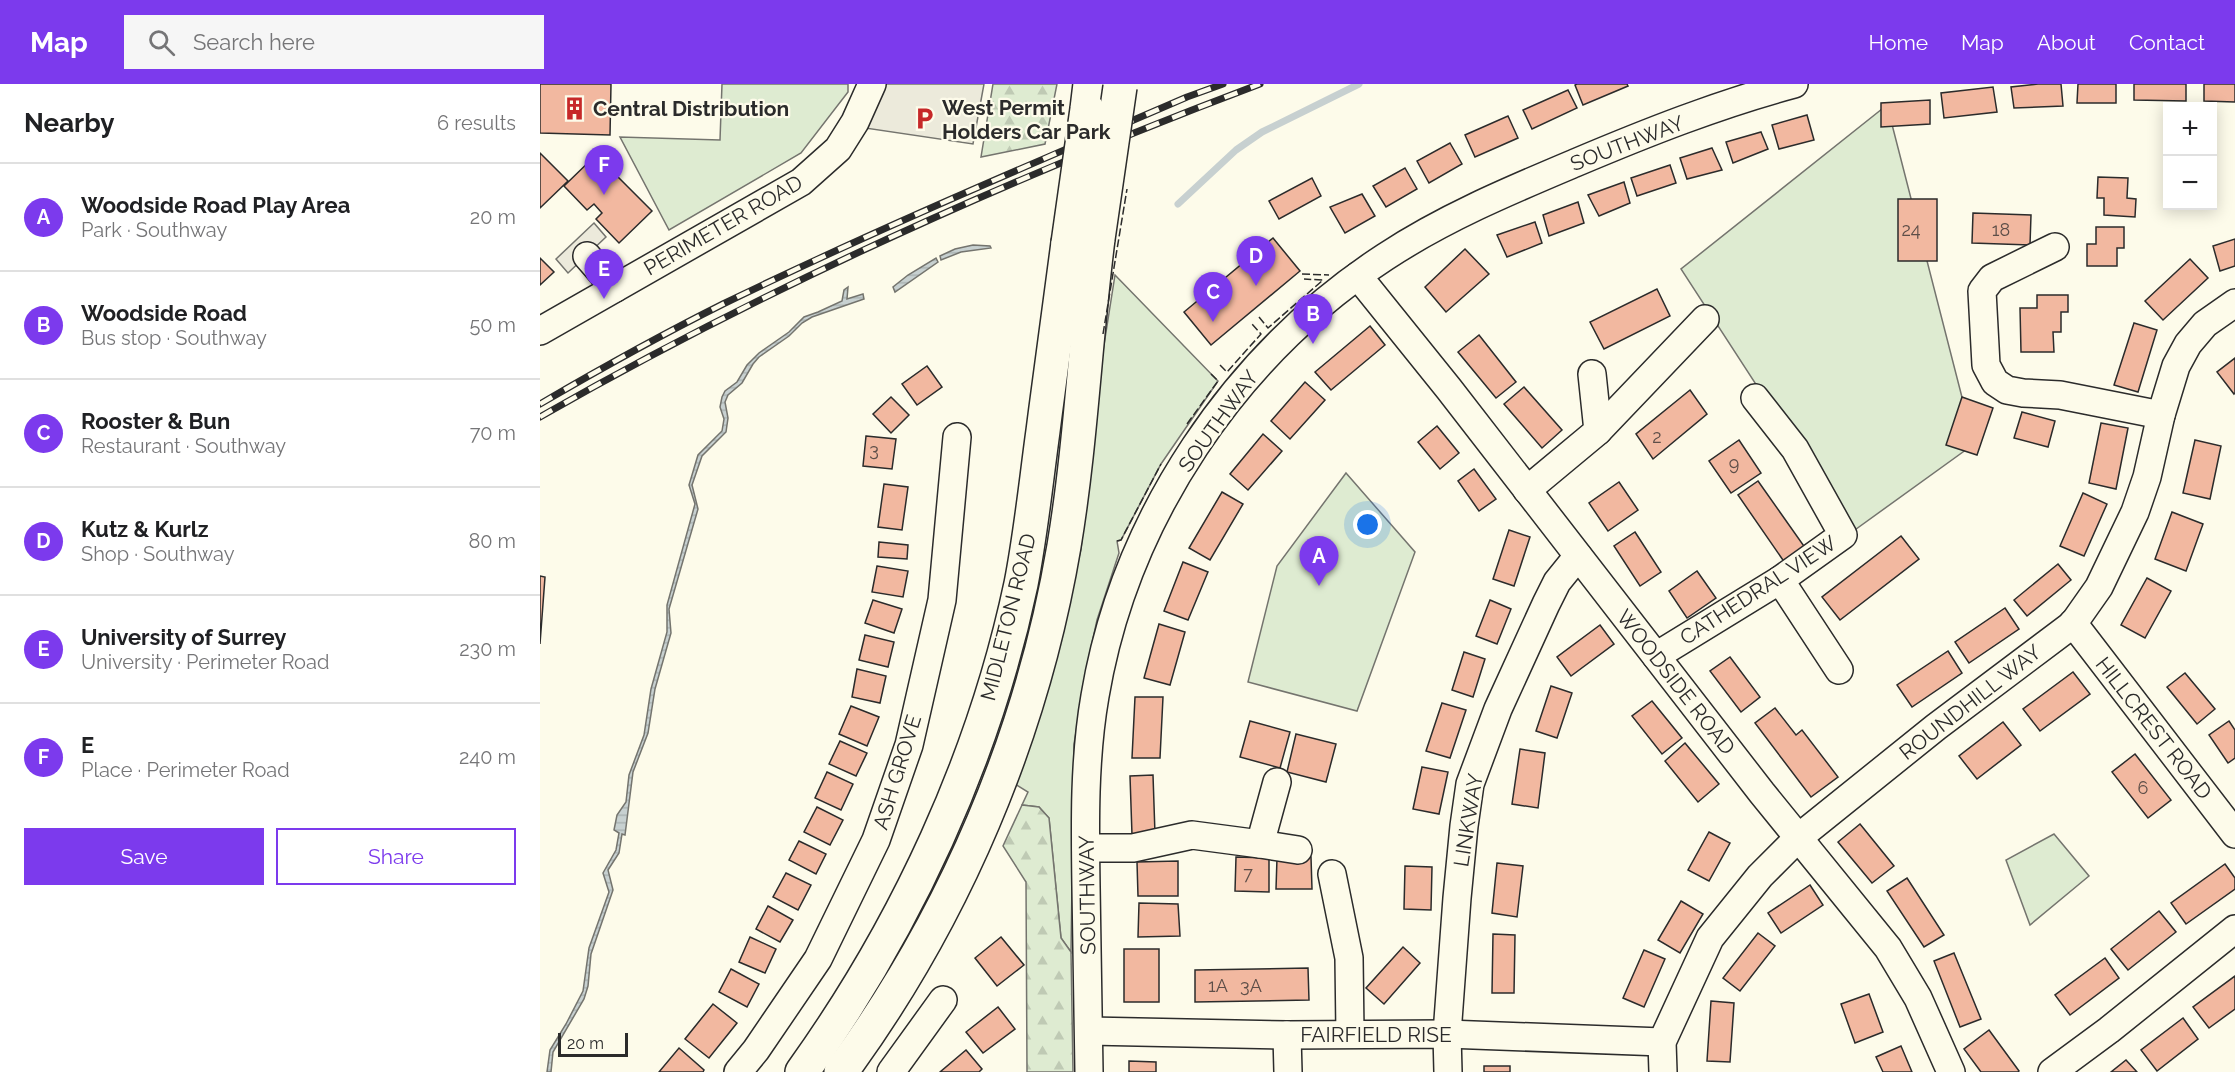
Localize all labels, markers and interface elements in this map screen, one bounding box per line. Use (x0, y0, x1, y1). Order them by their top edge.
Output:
search box (124, 15, 544, 69)
text: Map (30, 26, 88, 59)
icon: search (145, 26, 178, 59)
text: Search here (193, 29, 315, 55)
text: Home (1869, 30, 1928, 55)
text: Map (1961, 30, 2004, 55)
text: About (2037, 30, 2096, 55)
text: Contact (2129, 30, 2205, 55)
building icon: Central Distribution (562, 95, 588, 121)
place label: West Permit Holders Car Park (942, 95, 1111, 144)
place label: Central Distribution (593, 96, 789, 121)
map controls (2163, 102, 2217, 210)
button: + (2163, 102, 2217, 156)
parking icon: West Permit Holders Car Park (911, 106, 937, 132)
text: Nearby (24, 108, 114, 138)
street label: SOUTHWAY (1567, 110, 1688, 176)
text: 6 results (437, 111, 516, 135)
pin: F (584, 146, 624, 195)
button: − (2163, 156, 2217, 210)
street label: PERIMETER ROAD (639, 169, 807, 281)
text: Woodside Road Play Area (81, 192, 350, 218)
text: A (37, 205, 50, 229)
text: 20 m (470, 205, 516, 229)
text: Park · Southway (81, 218, 227, 242)
house number: 24 (1901, 219, 1921, 240)
house number: 18 (1992, 219, 2010, 240)
pin: D (1236, 236, 1276, 286)
pin: E (584, 250, 624, 299)
pin: C (1194, 272, 1232, 322)
pin: B (1294, 294, 1332, 344)
text: Woodside Road (81, 300, 247, 326)
text: B (37, 313, 50, 337)
text: 50 m (469, 313, 516, 337)
text: Bus stop · Southway (81, 326, 267, 350)
street label: SOUTHWAY (1173, 365, 1263, 477)
text: Rooster & Bun (81, 408, 230, 434)
text: C (37, 421, 50, 445)
text: 70 m (470, 421, 516, 445)
house number: 2 (1652, 426, 1662, 447)
text: Restaurant · Southway (81, 434, 286, 458)
house number: 3 (869, 439, 879, 460)
house number: 9 (1729, 453, 1739, 474)
your location (1353, 510, 1382, 539)
text: Kutz & Kurlz (81, 516, 209, 542)
text: D (36, 529, 51, 553)
text: 80 m (468, 529, 516, 553)
street label: CATHEDRAL VIEW (1675, 530, 1841, 650)
street label: MIDLETON ROAD (975, 531, 1041, 703)
pin: A (1300, 536, 1338, 586)
text: Shop · Southway (81, 542, 235, 566)
street label: WOODSIDE ROAD (1612, 604, 1740, 760)
text: University of Surrey (81, 624, 286, 650)
text: E (37, 637, 50, 661)
text: 230 m (459, 637, 516, 661)
street label: ROUNDHILL WAY (1894, 639, 2046, 765)
text: University · Perimeter Road (81, 650, 329, 674)
street label: HILLCREST ROAD (2091, 652, 2217, 804)
street label: ASH GROVE (868, 712, 926, 832)
text: E (81, 732, 94, 758)
text: F (38, 745, 49, 769)
text: 240 m (459, 745, 516, 769)
text: Place · Perimeter Road (81, 758, 290, 782)
street label: LINKWAY (1448, 771, 1488, 868)
house number: 6 (2138, 777, 2149, 798)
button: Save (24, 828, 264, 885)
button: Share (276, 828, 516, 885)
street label: SOUTHWAY (1073, 835, 1101, 955)
house number: 7 (1243, 863, 1253, 884)
house number: 1A (1208, 975, 1228, 996)
house number: 3A (1240, 975, 1262, 996)
street label: FAIRFIELD RISE (1300, 1022, 1452, 1047)
scale bar (558, 1030, 628, 1058)
text: 20 m (567, 1034, 604, 1053)

